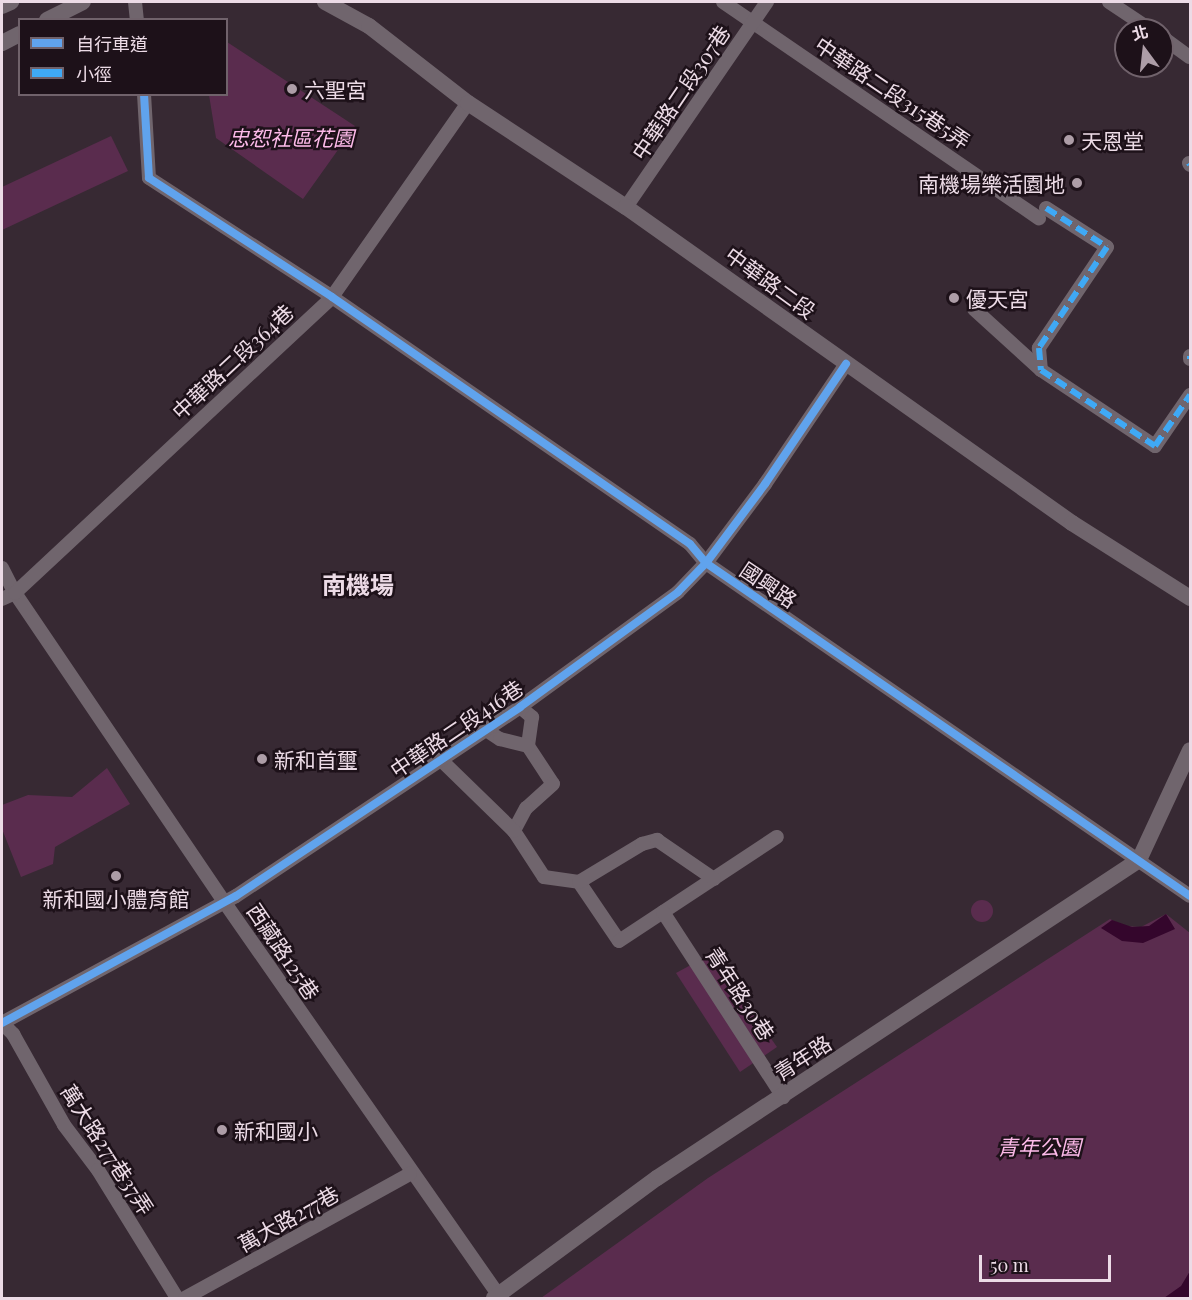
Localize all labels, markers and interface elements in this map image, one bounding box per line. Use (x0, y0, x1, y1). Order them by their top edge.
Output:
legend (18, 18, 228, 96)
north arrow (1114, 18, 1174, 78)
street label: 中華路二段307巷 (626, 20, 734, 164)
text: 北 (1129, 20, 1150, 44)
street label: 中華路二段315巷5弄 (811, 31, 975, 153)
text: 自行車道 (76, 32, 148, 56)
text: 小徑 (76, 62, 112, 86)
place label: 六聖宮 (304, 76, 367, 102)
marker: 六聖宮 (285, 82, 299, 96)
park label: 忠恕社區花園 (228, 124, 354, 150)
place label: 天恩堂 (1081, 127, 1144, 153)
marker: 天恩堂 (1062, 133, 1076, 147)
place label: 南機場樂活園地 (918, 170, 1065, 196)
marker: 南機場樂活園地 (1070, 176, 1084, 190)
street label: 中華路二段 (721, 241, 821, 323)
place label: 優天宮 (966, 285, 1029, 311)
marker: 優天宮 (947, 291, 961, 305)
street label: 中華路二段364巷 (166, 298, 298, 424)
street label: 國興路 (736, 556, 802, 612)
district label: 南機場 (322, 571, 394, 599)
street label: 中華路二段416巷 (385, 674, 527, 782)
place label: 新和首璽 (274, 746, 358, 772)
marker: 新和首璽 (255, 752, 269, 766)
marker: 新和國小體育館 (109, 869, 123, 883)
place label: 新和國小體育館 (43, 885, 189, 911)
street label: 西藏路125巷 (243, 898, 325, 1004)
street label: 青年路30巷 (702, 942, 780, 1044)
street label: 青年路 (769, 1029, 835, 1085)
street label: 萬大路277巷37弄 (57, 1079, 159, 1219)
place label: 新和國小 (234, 1117, 318, 1143)
marker: 新和國小 (215, 1123, 229, 1137)
park label: 青年公園 (997, 1133, 1081, 1159)
street label: 萬大路277巷 (233, 1180, 343, 1256)
scale bar (982, 1243, 1114, 1281)
text: 50 m (990, 1253, 1029, 1277)

